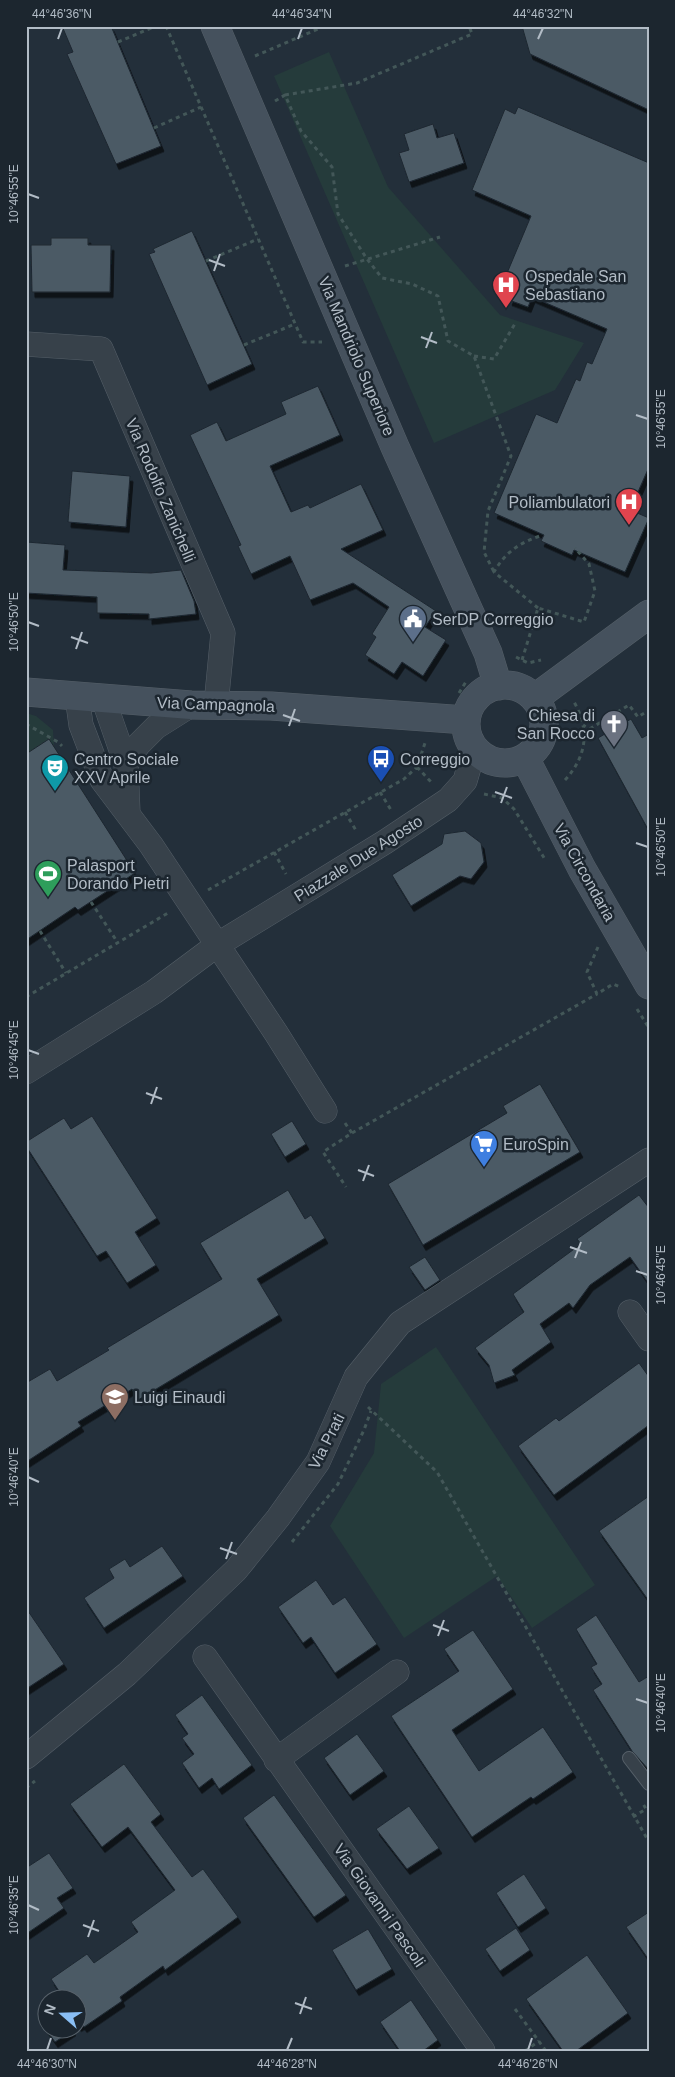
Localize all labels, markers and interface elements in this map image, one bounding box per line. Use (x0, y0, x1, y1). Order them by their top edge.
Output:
text: 44°46'36"N (32, 7, 92, 21)
text: 44°46'34"N (272, 7, 332, 21)
text: 44°46'32"N (513, 7, 573, 21)
text: 10°46'55"E (7, 164, 21, 224)
place label: Ospedale San Sebastiano (525, 268, 626, 303)
hospital icon: Ospedale San Sebastiano (491, 270, 521, 309)
street label: Via Mandriolo Superiore (315, 274, 398, 438)
text: 10°46'55"E (654, 389, 668, 449)
street label: Via Rodolfo Zanichelli (123, 416, 199, 565)
hospital icon: Poliambulatori (614, 487, 644, 526)
place label: Poliambulatori (509, 494, 610, 511)
text: 10°46'50"E (7, 592, 21, 652)
public building icon: SerDP Correggio (398, 604, 428, 643)
place label: SerDP Correggio (432, 611, 554, 628)
street label: Via Campagnola (157, 694, 275, 715)
place label: Chiesa di San Rocco (517, 707, 595, 742)
church icon: Chiesa di San Rocco (599, 709, 629, 748)
bus stop icon: Correggio (366, 744, 396, 783)
place label: Centro Sociale XXV Aprile (74, 751, 179, 786)
place label: Correggio (400, 751, 470, 768)
theatre icon: Centro Sociale XXV Aprile (40, 753, 70, 792)
street label: Piazzale Due Agosto (291, 812, 425, 905)
text: 10°46'50"E (654, 817, 668, 877)
street label: Via Circondaria (551, 820, 618, 924)
place label: Palasport Dorando Pietri (67, 857, 169, 892)
sports icon: Palasport Dorando Pietri (33, 859, 63, 898)
text: 10°46'45"E (7, 1020, 21, 1080)
supermarket icon: EuroSpin (469, 1129, 499, 1168)
place label: EuroSpin (503, 1136, 569, 1153)
text: 10°46'45"E (654, 1245, 668, 1305)
school or university icon: Luigi Einaudi (100, 1382, 130, 1421)
place label: Luigi Einaudi (134, 1389, 226, 1406)
street label: Via Prati (305, 1411, 348, 1472)
text: 10°46'40"E (7, 1447, 21, 1507)
text: 10°46'40"E (654, 1673, 668, 1733)
street label: Via Giovanni Pascoli (331, 1840, 429, 1970)
text: 10°46'35"E (7, 1875, 21, 1935)
north arrow (38, 1990, 88, 2040)
text: N (41, 2002, 59, 2017)
text: 44°46'30"N (17, 2057, 77, 2071)
text: 44°46'28"N (257, 2057, 317, 2071)
text: 44°46'26"N (498, 2057, 558, 2071)

